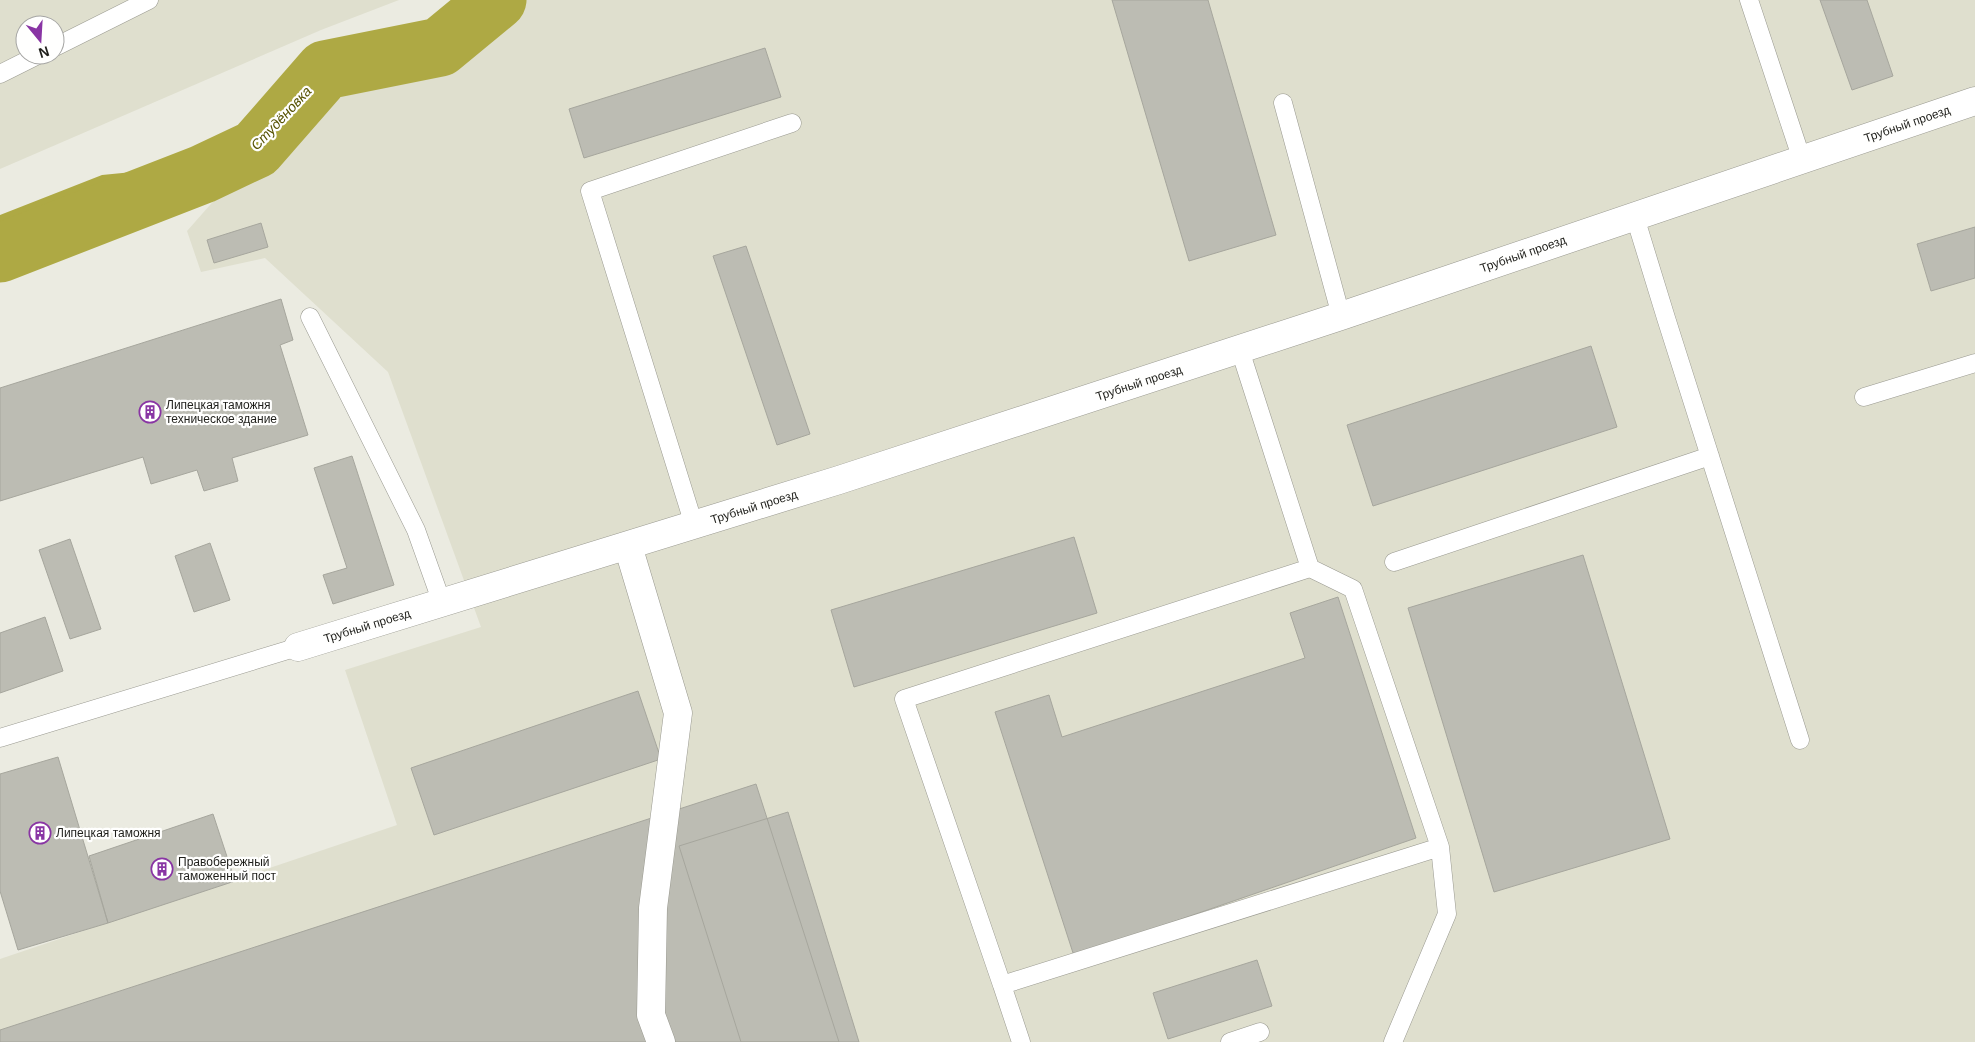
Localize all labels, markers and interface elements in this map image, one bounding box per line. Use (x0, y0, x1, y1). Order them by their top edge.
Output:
north arrow (15, 15, 65, 65)
text: N (37, 43, 51, 62)
water label: Студёновка (247, 83, 315, 153)
street label: Трубный проезд (1862, 103, 1952, 145)
street label: Трубный проезд (1478, 233, 1568, 275)
street label: Трубный проезд (1094, 362, 1184, 404)
place label: Липецкая таможня техническое здание (166, 398, 277, 426)
building icon: Липецкая таможня техническое здание (138, 400, 162, 424)
street label: Трубный проезд (709, 487, 799, 527)
street label: Трубный проезд (322, 606, 412, 646)
building icon: Липецкая таможня (28, 821, 52, 845)
place label: Липецкая таможня (56, 826, 161, 840)
place label: Правобережный таможенный пост (178, 855, 277, 883)
building icon: Правобережный таможенный пост (150, 857, 174, 881)

